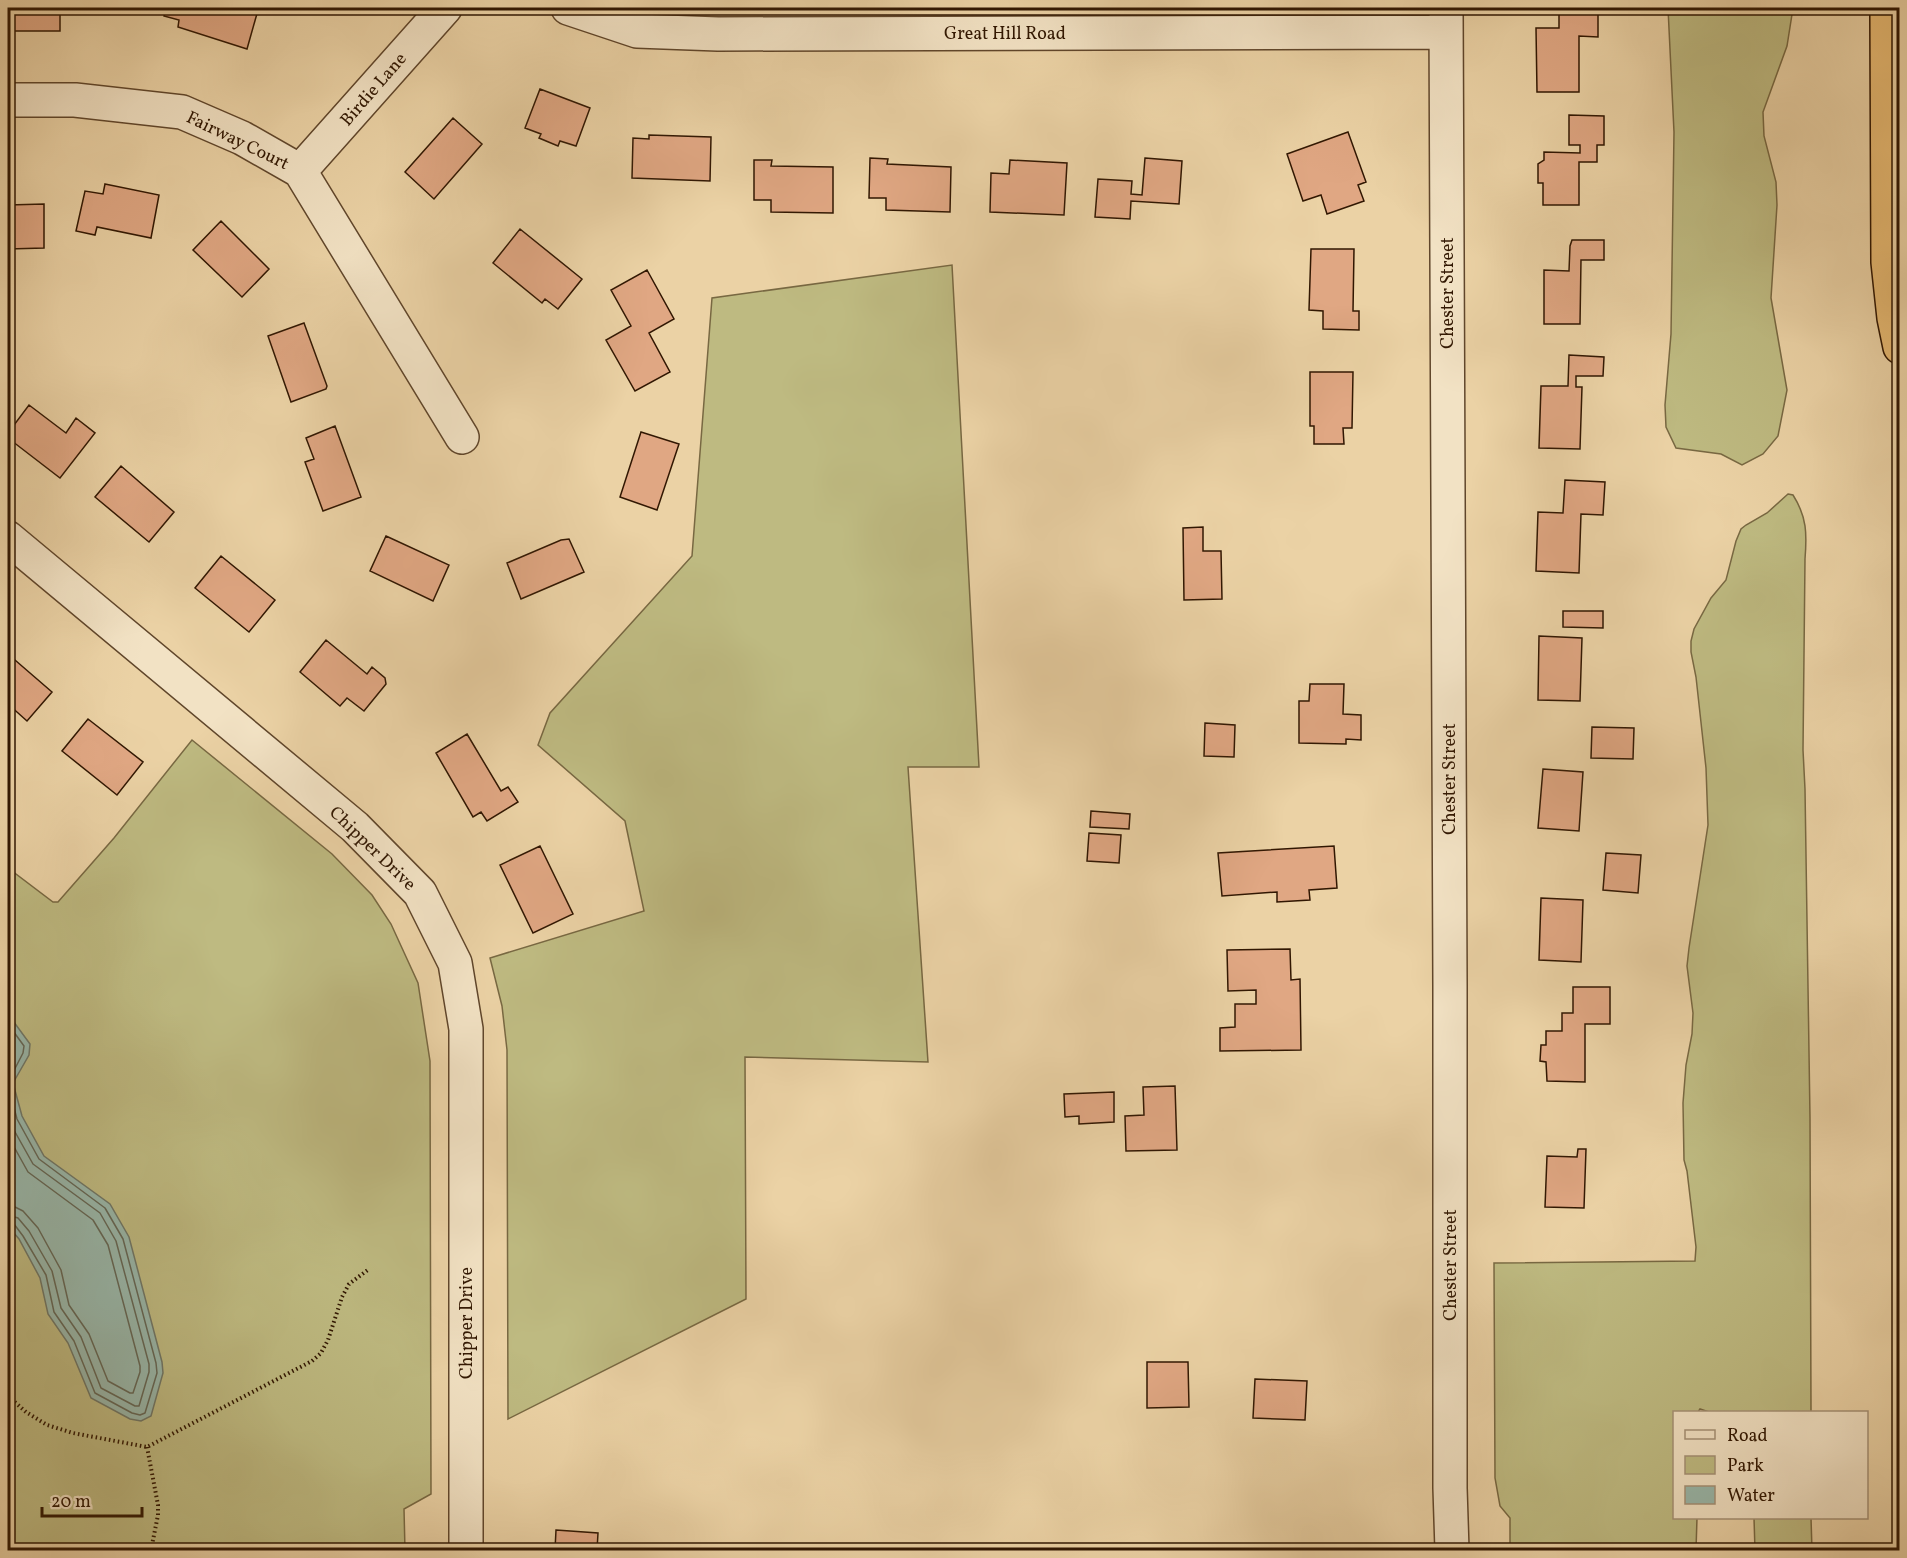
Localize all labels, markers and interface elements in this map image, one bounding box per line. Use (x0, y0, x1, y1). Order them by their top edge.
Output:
street label: Great Hill Road (944, 22, 1066, 47)
street label: Birdie Lane (335, 48, 413, 132)
street label: Fairway Court (182, 106, 293, 177)
street label: Chester Street (1436, 237, 1461, 349)
street label: Chester Street (1438, 723, 1463, 835)
street label: Chipper Drive (323, 801, 421, 897)
street label: Chester Street (1439, 1209, 1464, 1321)
street label: Chipper Drive (455, 1267, 480, 1379)
legend (1673, 1411, 1868, 1519)
text: Road (1727, 1424, 1768, 1449)
text: Park (1727, 1454, 1764, 1479)
scale bar (42, 1480, 142, 1518)
text: Water (1727, 1484, 1775, 1509)
text: 20 m (51, 1490, 91, 1515)

